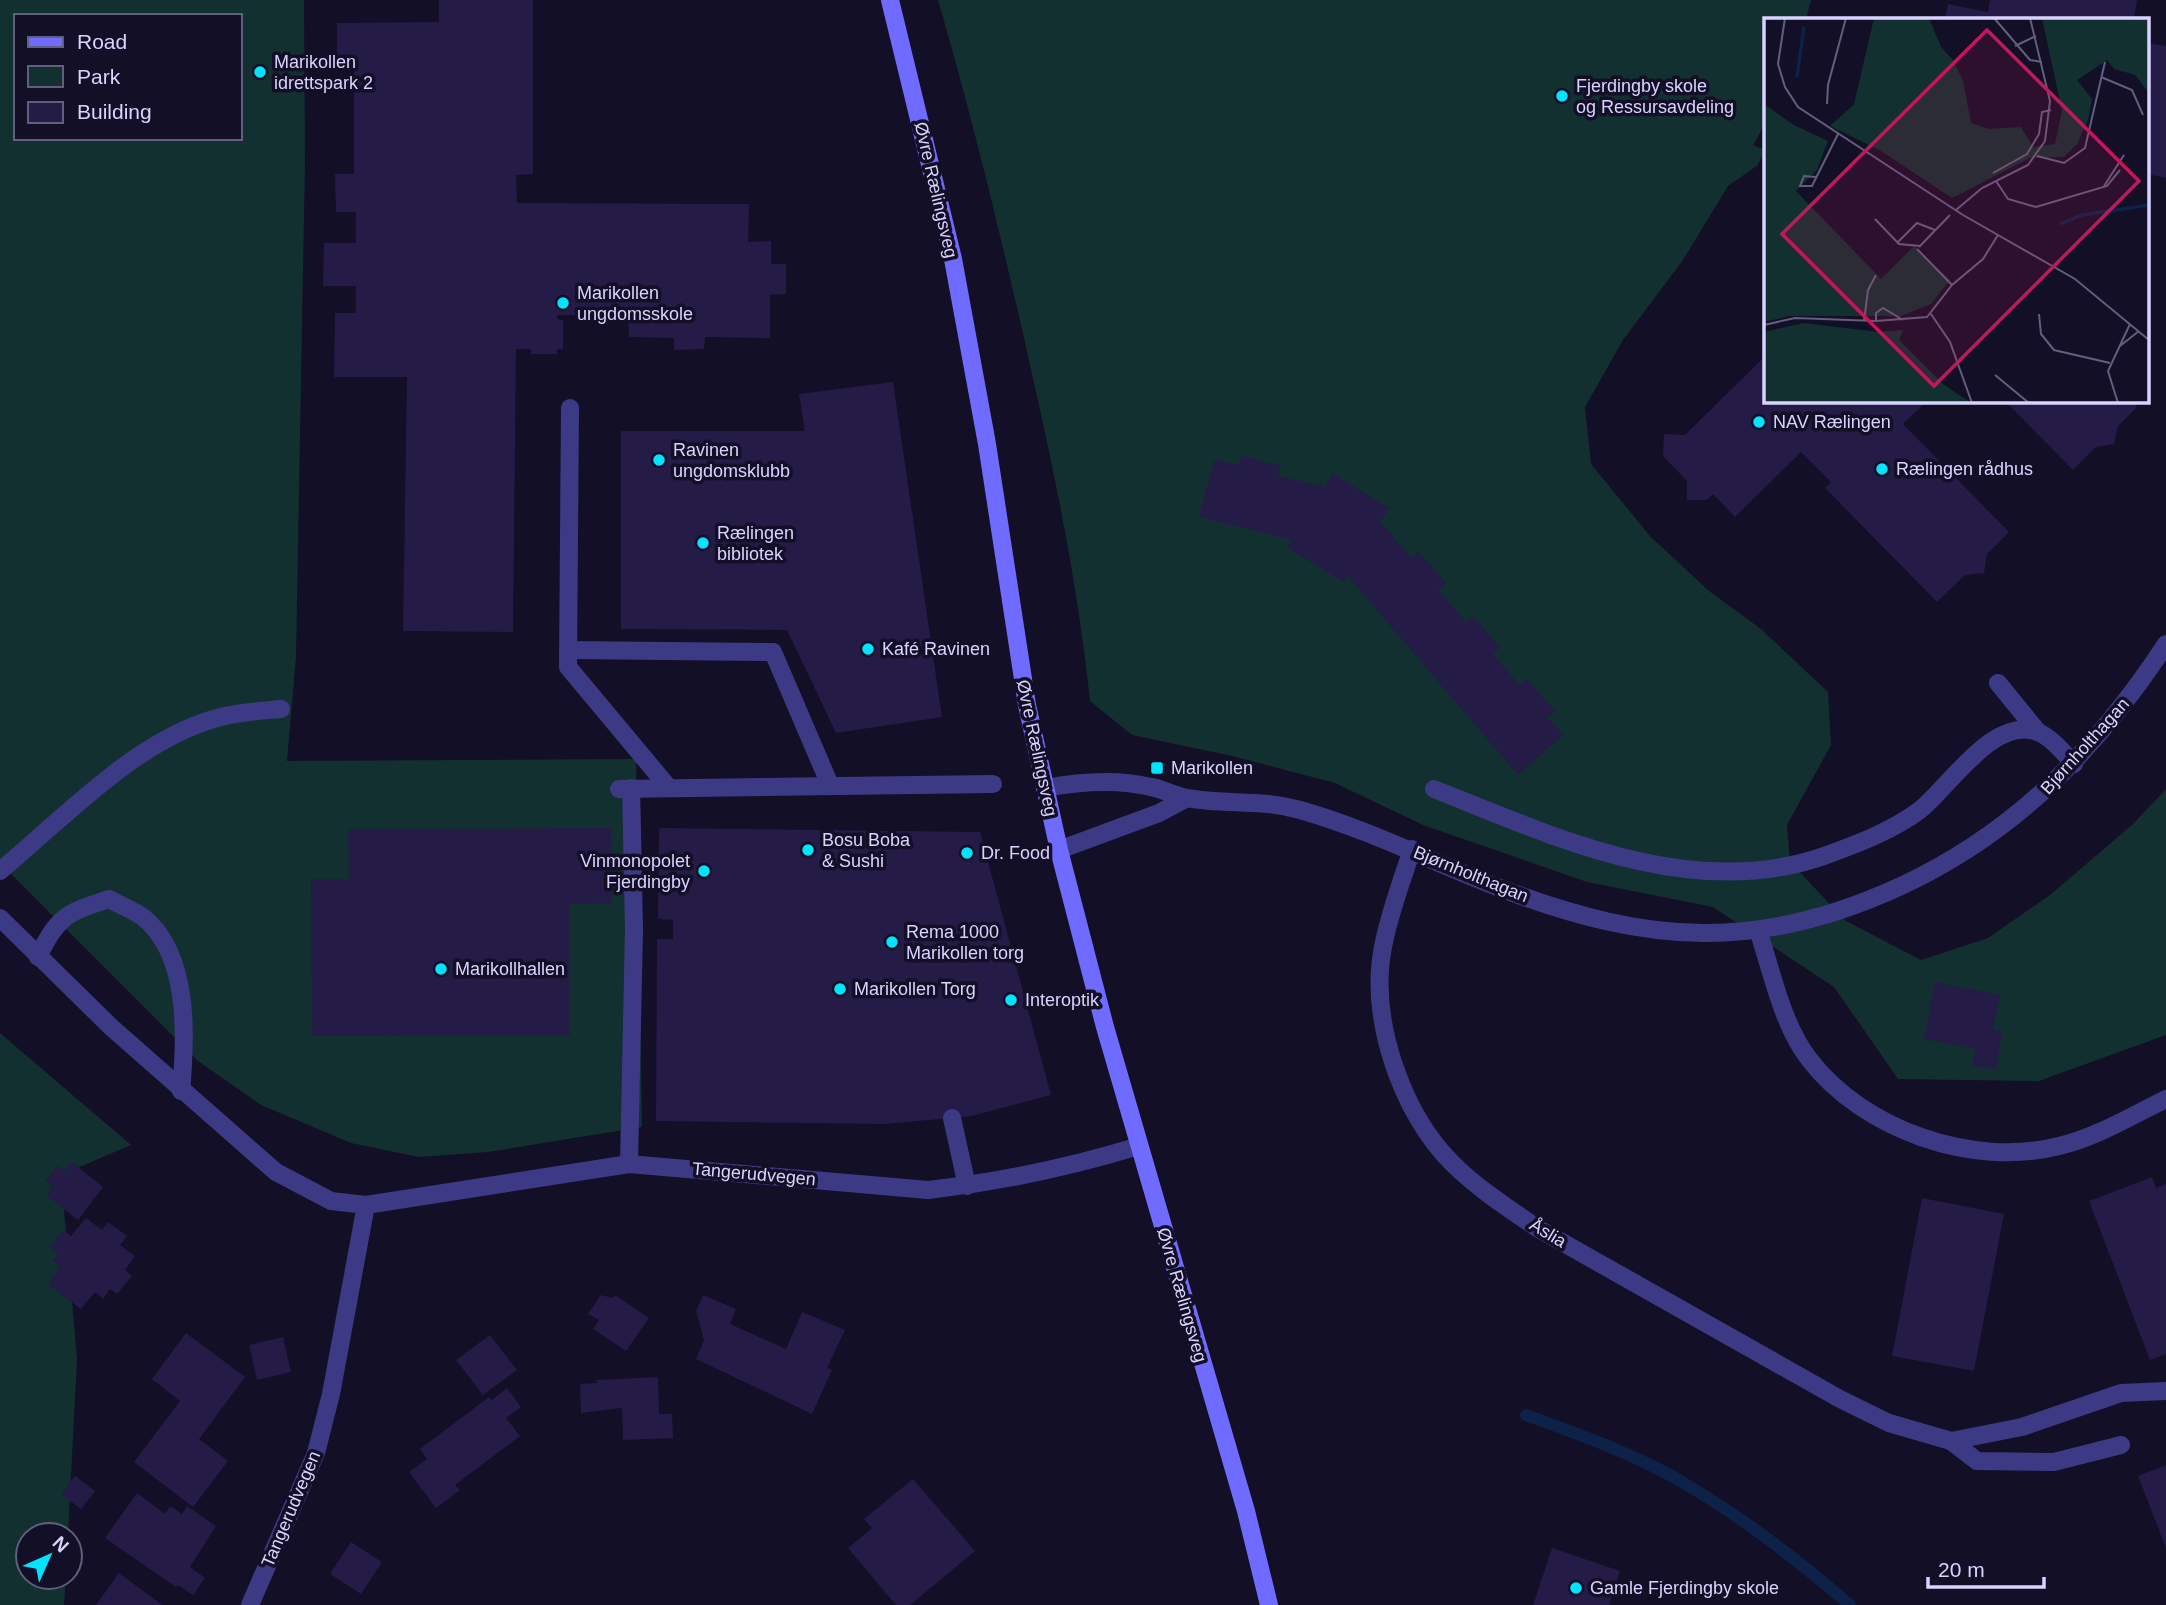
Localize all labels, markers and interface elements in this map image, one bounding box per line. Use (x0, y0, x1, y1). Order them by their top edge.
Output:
legend (14, 14, 242, 140)
inset map (1764, 18, 2148, 402)
text: Road (77, 30, 127, 53)
place label: Marikollen idrettspark 2 (274, 52, 373, 93)
marker: Marikollen idrettspark 2 (252, 64, 268, 80)
text: Park (77, 65, 121, 88)
place label: Fjerdingby skole og Ressursavdeling (1576, 76, 1734, 117)
marker: Fjerdingby skole og Ressursavdeling (1554, 88, 1570, 104)
text: Building (77, 100, 152, 123)
street label: Øvre Rælingsveg (911, 120, 961, 260)
place label: Marikollen ungdomsskole (577, 283, 693, 324)
marker: Marikollen ungdomsskole (555, 295, 571, 311)
place label: NAV Rælingen (1773, 412, 1891, 432)
marker: NAV Rælingen (1751, 414, 1767, 430)
place label: Ravinen ungdomsklubb (673, 440, 790, 481)
marker: Ravinen ungdomsklubb (651, 452, 667, 468)
place label: Rælingen rådhus (1896, 459, 2033, 479)
marker: Rælingen rådhus (1874, 461, 1890, 477)
place label: Rælingen bibliotek (717, 523, 794, 564)
marker: Rælingen bibliotek (695, 535, 711, 551)
place label: Kafé Ravinen (882, 639, 990, 659)
marker: Kafé Ravinen (860, 641, 876, 657)
street label: Øvre Rælingsveg (1013, 678, 1061, 818)
street label: Bjørnholthagan (2037, 694, 2133, 798)
place label: Marikollen (1171, 758, 1253, 778)
marker: Marikollen (1149, 760, 1165, 776)
place label: Bosu Boba & Sushi (822, 830, 911, 871)
marker: Bosu Boba & Sushi (800, 842, 816, 858)
street label: Bjørnholthagan (1411, 842, 1531, 906)
place label: Dr. Food (981, 843, 1050, 863)
marker: Dr. Food (959, 845, 975, 861)
place label: Vinmonopolet Fjerdingby (580, 851, 690, 892)
marker: Vinmonopolet Fjerdingby (696, 863, 712, 879)
place label: Rema 1000 Marikollen torg (906, 922, 1024, 963)
marker: Rema 1000 Marikollen torg (884, 934, 900, 950)
place label: Marikollhallen (455, 959, 565, 979)
marker: Marikollhallen (433, 961, 449, 977)
place label: Marikollen Torg (854, 979, 976, 999)
marker: Marikollen Torg (832, 981, 848, 997)
place label: Interoptik (1025, 990, 1100, 1010)
marker: Interoptik (1003, 992, 1019, 1008)
street label: Tangerudvegen (691, 1159, 817, 1189)
street label: Åslia (1526, 1214, 1571, 1252)
street label: Øvre Rælingsveg (1153, 1225, 1211, 1365)
street label: Tangerudvegen (258, 1448, 324, 1570)
north arrow (14, 1521, 84, 1591)
text: N (48, 1532, 73, 1557)
scale bar (1928, 1546, 2044, 1590)
text: 20 m (1938, 1558, 1985, 1581)
place label: Gamle Fjerdingby skole (1590, 1578, 1779, 1598)
marker: Gamle Fjerdingby skole (1568, 1580, 1584, 1596)

